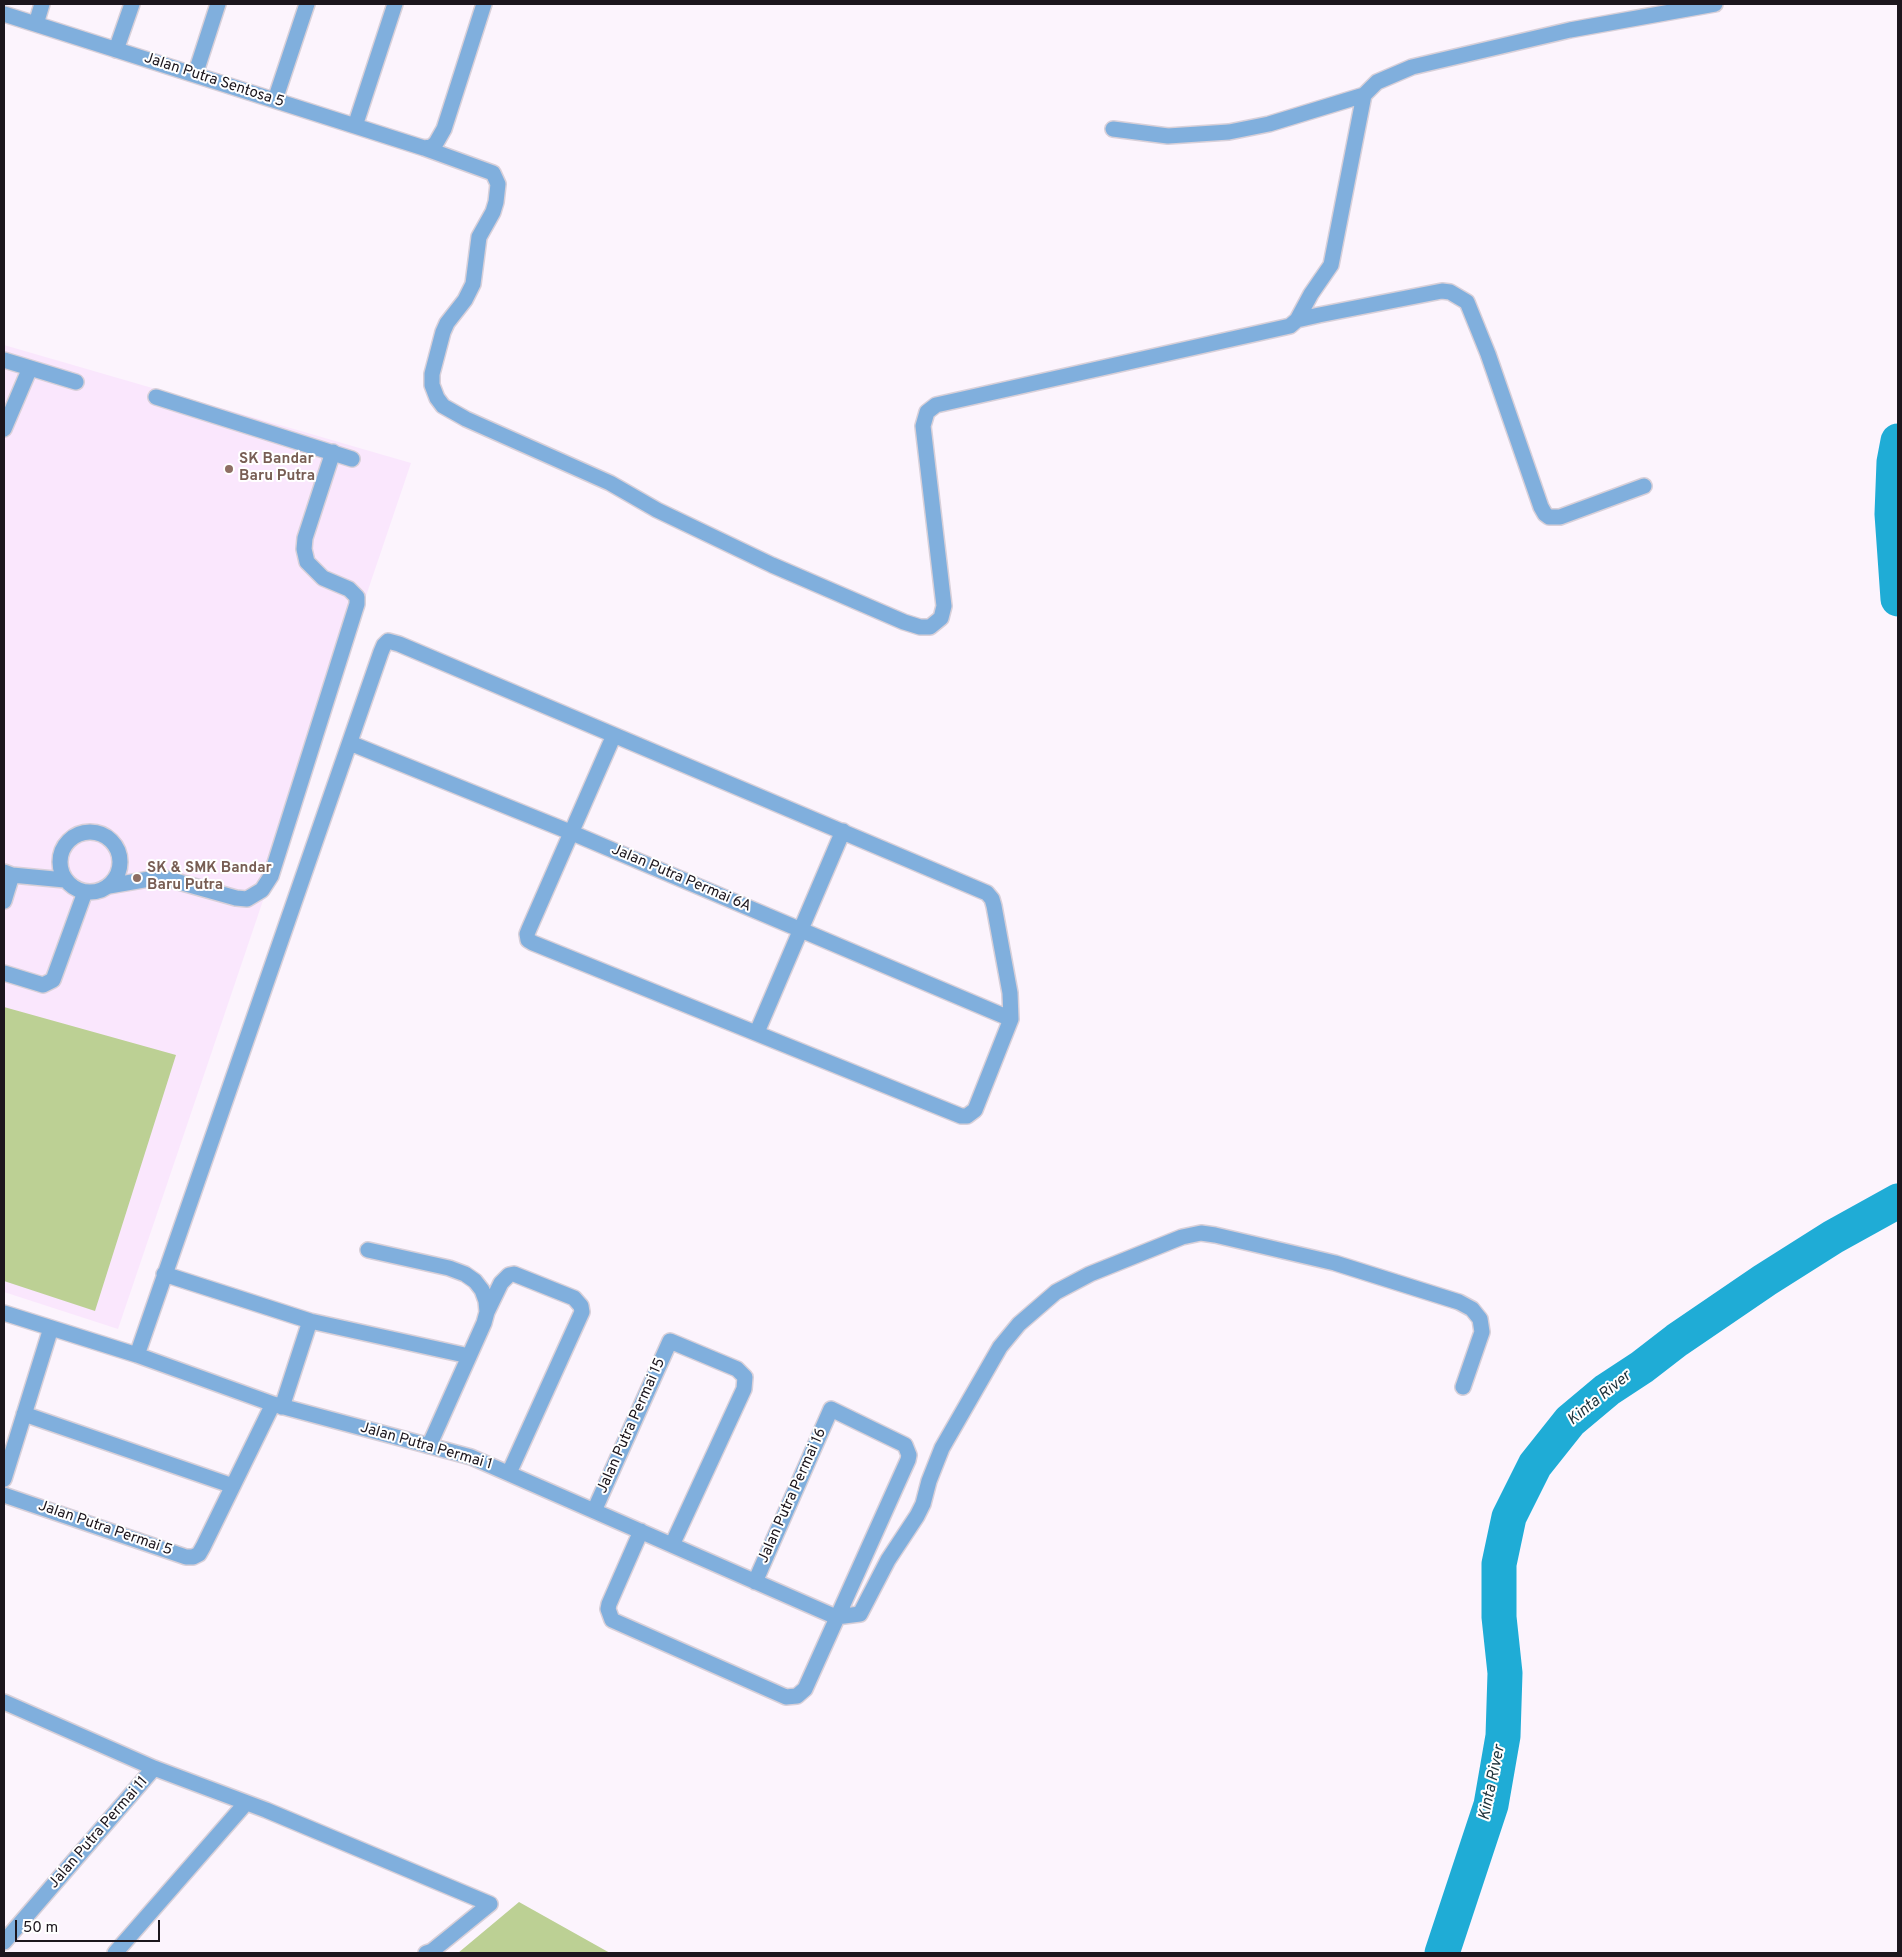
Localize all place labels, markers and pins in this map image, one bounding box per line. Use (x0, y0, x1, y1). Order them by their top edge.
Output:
place label: SK Bandar Baru Putra (239, 451, 315, 486)
marker: SK Bandar Baru Putra (223, 463, 235, 475)
place label: SK & SMK Bandar Baru Putra (147, 860, 272, 895)
marker: SK & SMK Bandar Baru Putra (131, 872, 143, 884)

